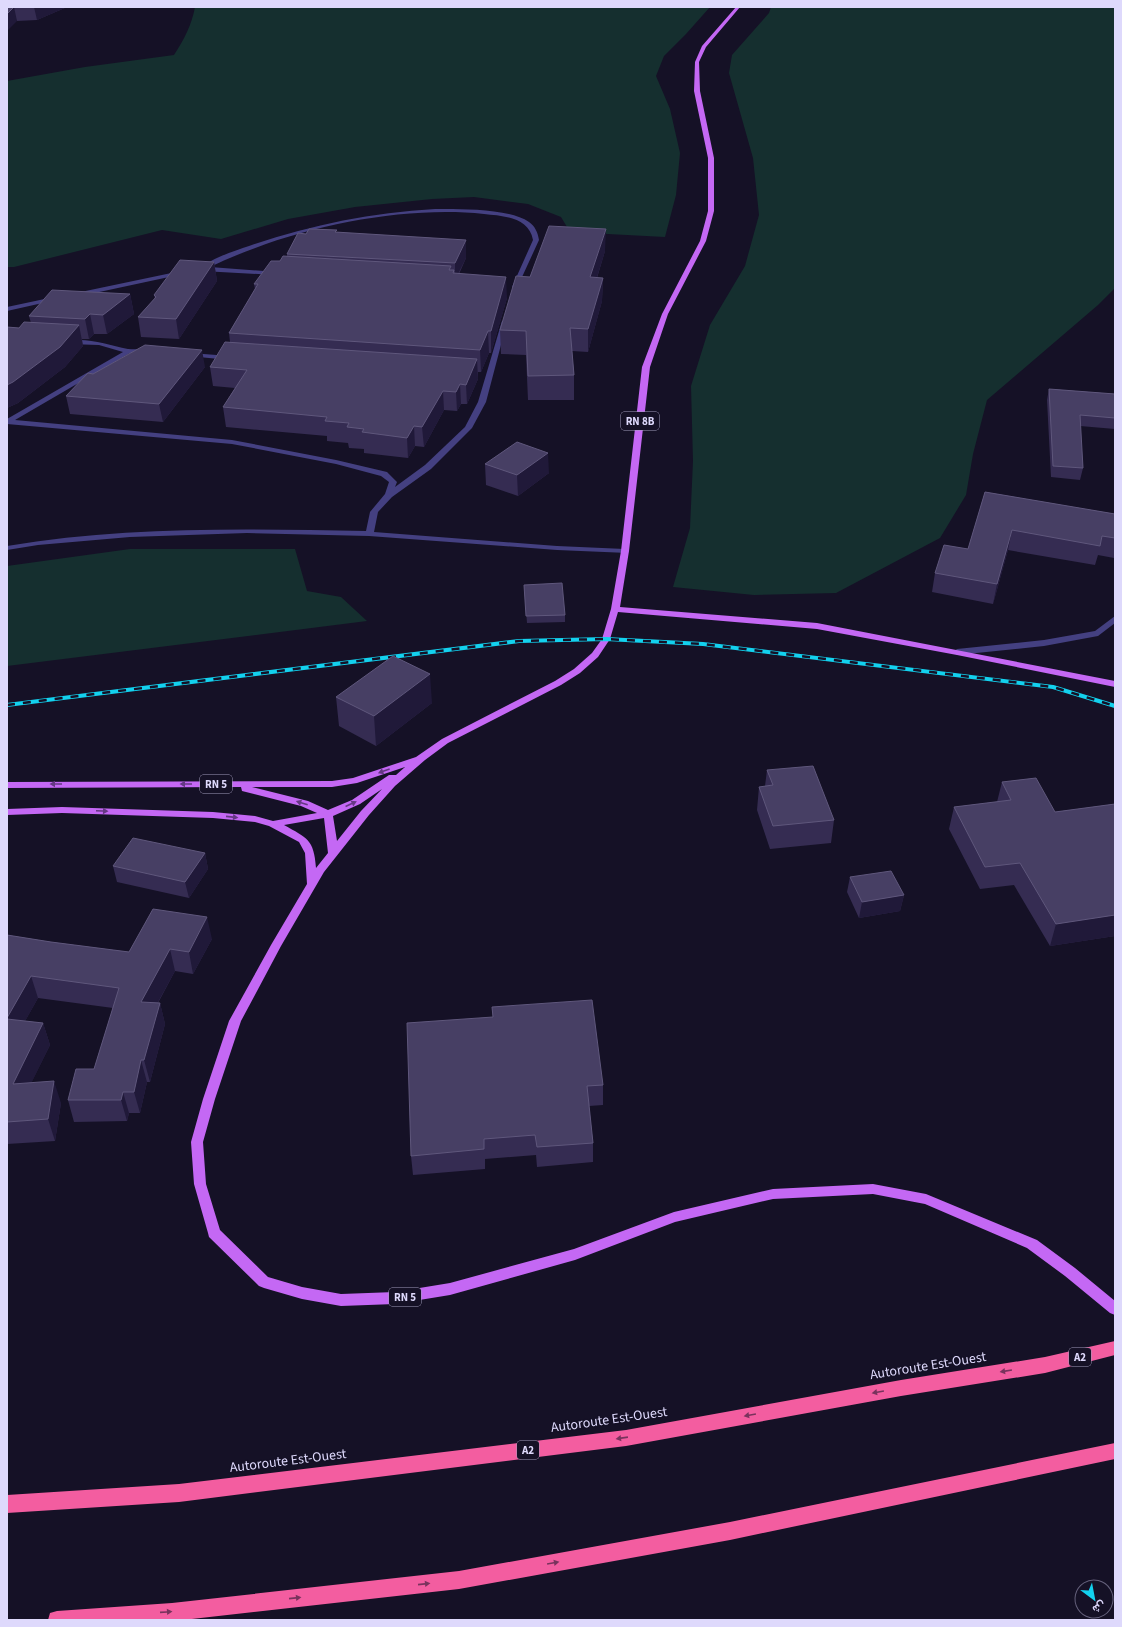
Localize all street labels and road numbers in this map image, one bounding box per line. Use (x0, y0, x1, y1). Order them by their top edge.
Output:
road number: RN 8B (621, 412, 659, 430)
road number: RN 5 (200, 775, 232, 793)
road number: RN 5 (389, 1288, 421, 1306)
street label: Autoroute Est-Ouest (868, 1347, 988, 1385)
road number: A2 (1069, 1348, 1091, 1366)
street label: Autoroute Est-Ouest (550, 1402, 669, 1438)
road number: A2 (517, 1441, 539, 1459)
street label: Autoroute Est-Ouest (229, 1444, 348, 1478)

